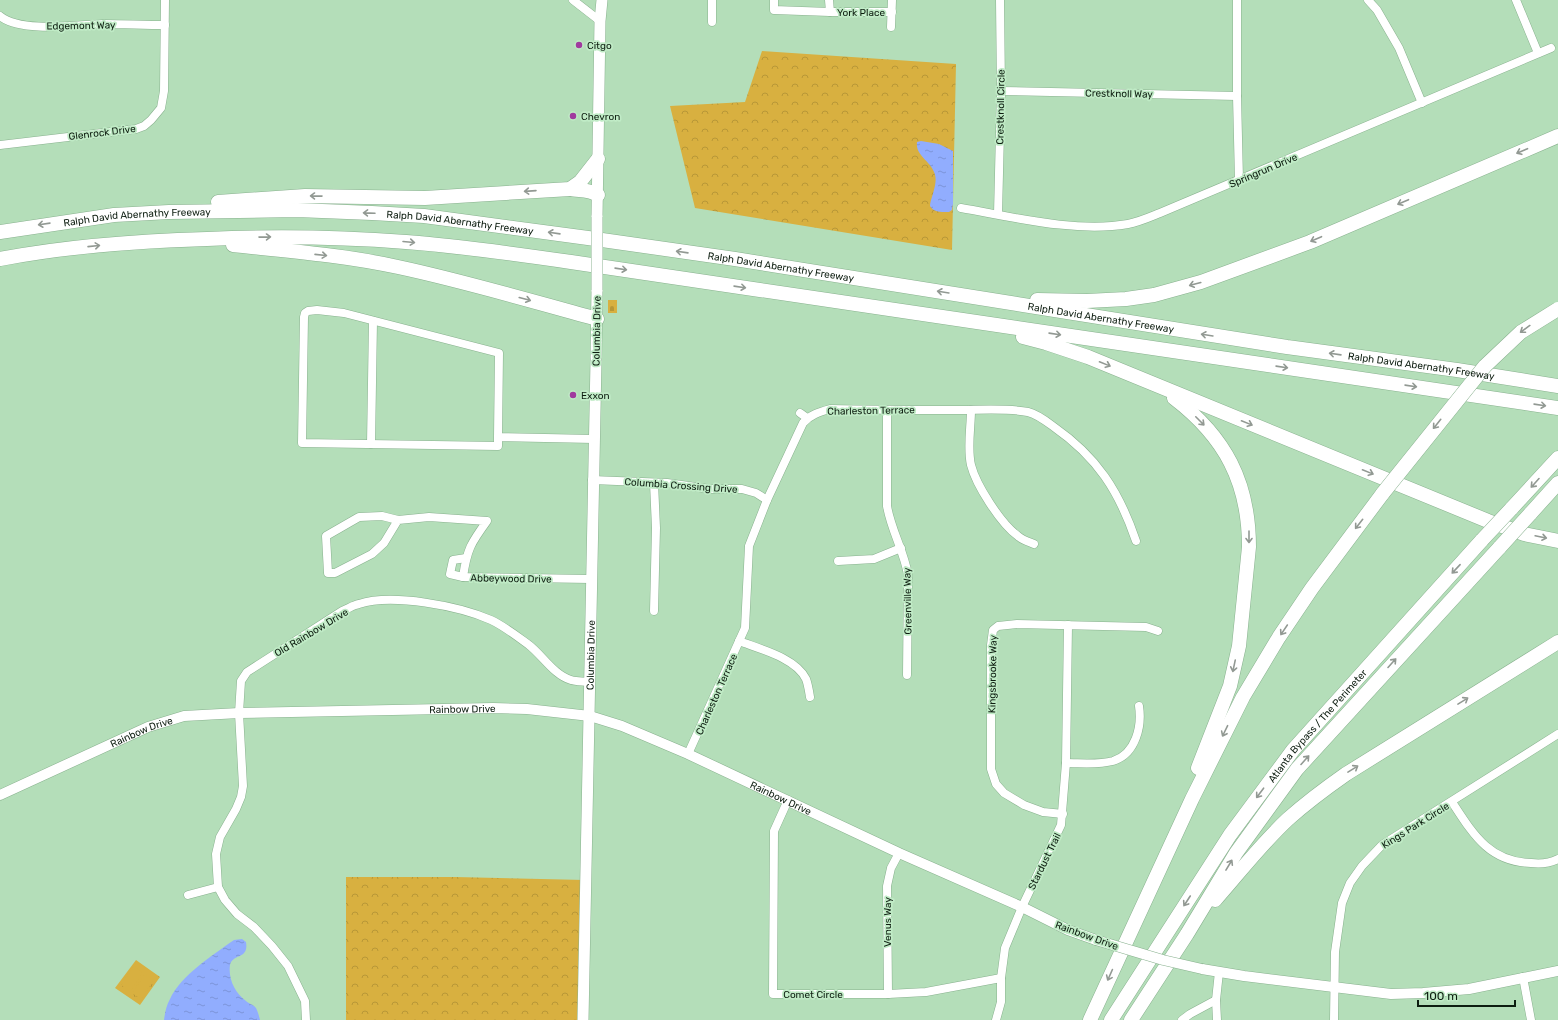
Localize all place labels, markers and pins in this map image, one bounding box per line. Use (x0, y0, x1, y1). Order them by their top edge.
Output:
marker: Citgo (574, 40, 584, 50)
place label: Citgo (587, 40, 612, 52)
marker: Chevron (568, 111, 578, 121)
place label: Chevron (581, 111, 620, 123)
marker: Exxon (568, 390, 578, 400)
place label: Exxon (581, 390, 610, 402)

